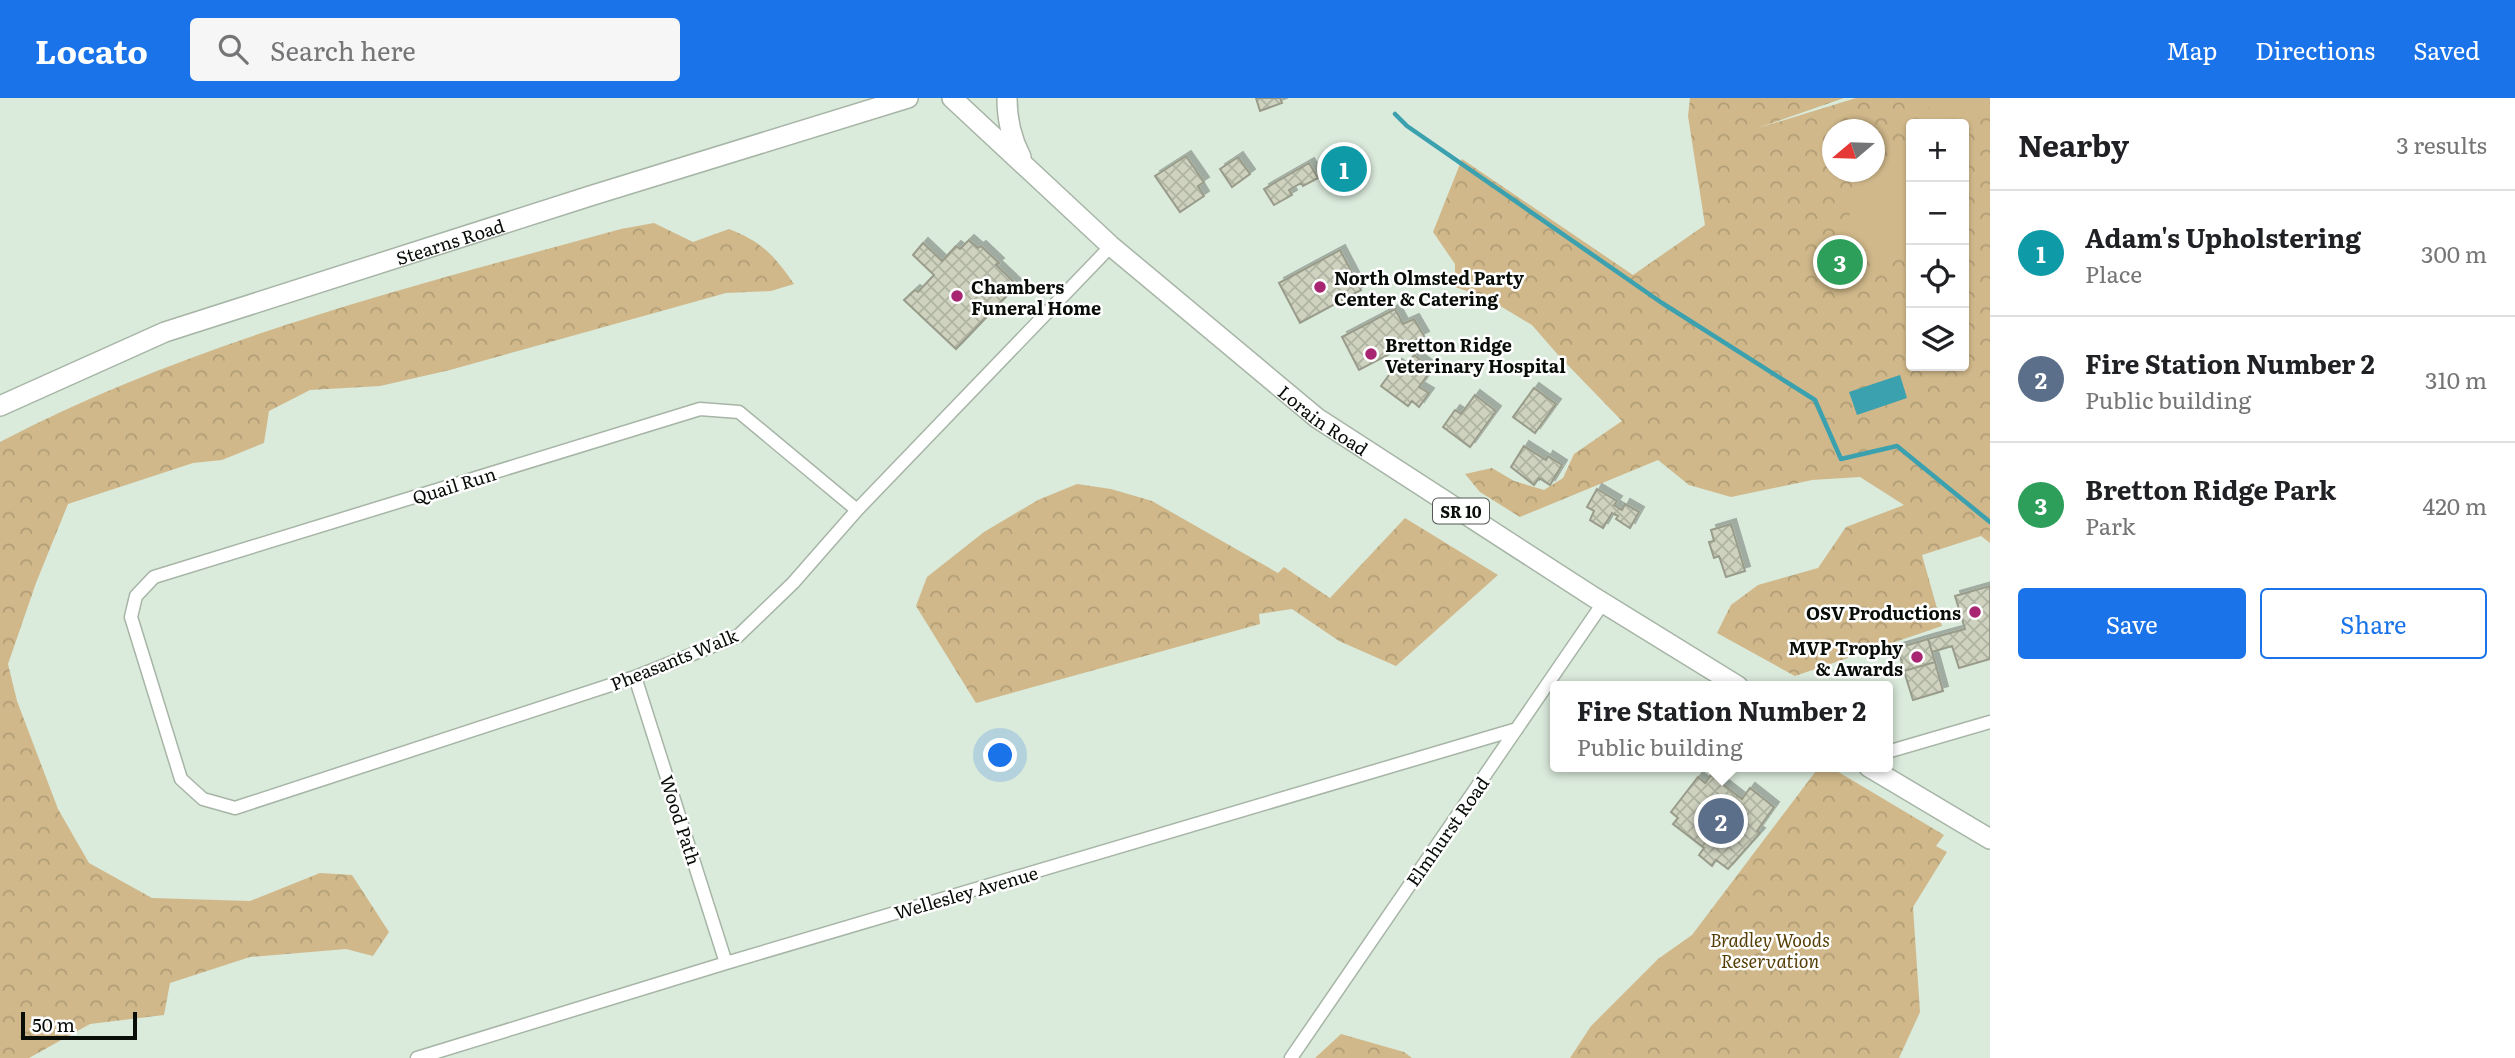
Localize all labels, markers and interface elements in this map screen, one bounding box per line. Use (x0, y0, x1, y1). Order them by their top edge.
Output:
search box (190, 18, 680, 81)
text: Locato (35, 25, 148, 74)
icon: search (214, 30, 252, 68)
text: Search here (270, 30, 416, 69)
text: Map (2166, 32, 2217, 67)
text: Directions (2255, 32, 2375, 67)
text: Saved (2413, 32, 2480, 67)
north arrow (1822, 119, 1885, 182)
map controls (1906, 119, 1969, 371)
button: + (1906, 119, 1969, 182)
text: Nearby (2018, 122, 2129, 166)
text: 3 results (2396, 127, 2487, 161)
pin: 1 (1321, 143, 1367, 195)
button: − (1906, 182, 1969, 245)
street label: Stearns Road (392, 211, 508, 271)
text: Adam's Upholstering (2085, 217, 2361, 256)
pin: 3 (1817, 236, 1863, 288)
text: 1 (2036, 236, 2046, 270)
text: 300 m (2421, 236, 2487, 270)
button: locate (1906, 245, 1969, 308)
text: Place (2085, 256, 2142, 290)
place label: North Olmsted Party Center & Catering (1334, 264, 1524, 312)
place label: Chambers Funeral Home (971, 273, 1101, 321)
marker: North Olmsted Party Center & Catering (1312, 279, 1328, 295)
marker: Chambers Funeral Home (949, 288, 965, 304)
button: layers (1906, 308, 1969, 371)
place label: Bretton Ridge Veterinary Hospital (1385, 331, 1566, 379)
text: Fire Station Number 2 (2085, 343, 2375, 382)
marker: Bretton Ridge Veterinary Hospital (1363, 346, 1379, 362)
text: 2 (2035, 362, 2047, 396)
text: 310 m (2425, 362, 2487, 396)
street label: Lorain Road (1273, 378, 1374, 461)
text: Public building (2085, 382, 2251, 416)
street label: Quail Run (409, 459, 499, 510)
text: Bretton Ridge Park (2085, 469, 2336, 508)
text: 3 (2035, 488, 2047, 522)
text: 420 m (2422, 488, 2487, 522)
road number: SR 10 (1433, 498, 1489, 524)
text: Park (2085, 508, 2135, 542)
button: Save (2018, 588, 2246, 659)
button: Share (2260, 588, 2487, 659)
place label: OSV Productions (1806, 599, 1961, 626)
marker: OSV Productions (1967, 604, 1983, 620)
street label: Pheasants Walk (606, 621, 743, 697)
place label: MVP Trophy & Awards (1789, 634, 1903, 682)
marker: MVP Trophy & Awards (1909, 649, 1925, 665)
popup (1550, 681, 1893, 772)
text: Fire Station Number 2 (1577, 690, 1866, 729)
text: Public building (1577, 729, 1743, 763)
your location (983, 738, 1017, 772)
street label: Elmhurst Road (1399, 771, 1495, 891)
street label: Wood Path (654, 772, 708, 868)
pin: 2 (1698, 795, 1744, 847)
street label: Wellesley Avenue (891, 859, 1041, 925)
park label: Bradley Woods Reservation (1710, 926, 1830, 974)
scale bar (21, 1009, 136, 1041)
text: 50 m (32, 1010, 75, 1038)

